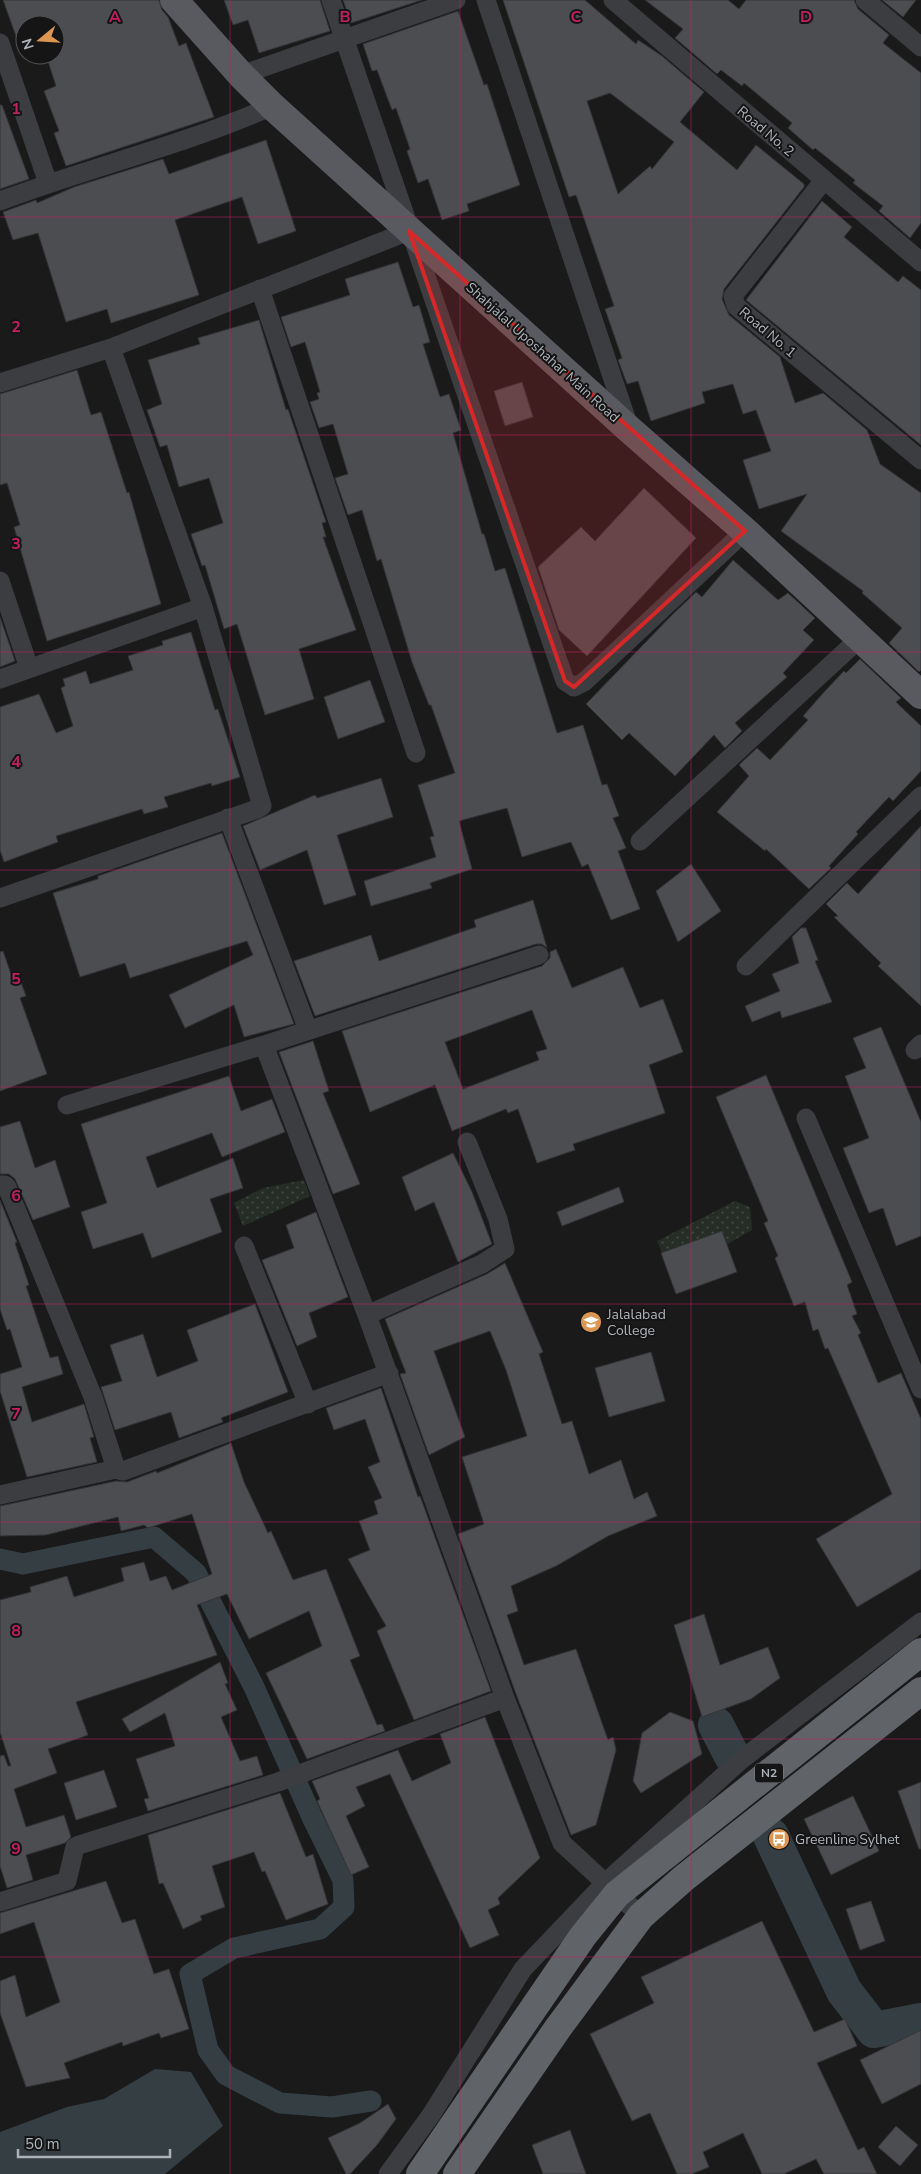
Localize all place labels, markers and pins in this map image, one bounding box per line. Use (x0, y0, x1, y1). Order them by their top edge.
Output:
place label: Jalalabad College (606, 1305, 666, 1340)
school or university icon: Jalalabad College (579, 1310, 603, 1334)
bus stop icon: Greenline Sylhet (767, 1827, 791, 1851)
place label: Greenline Sylhet (795, 1830, 900, 1849)

